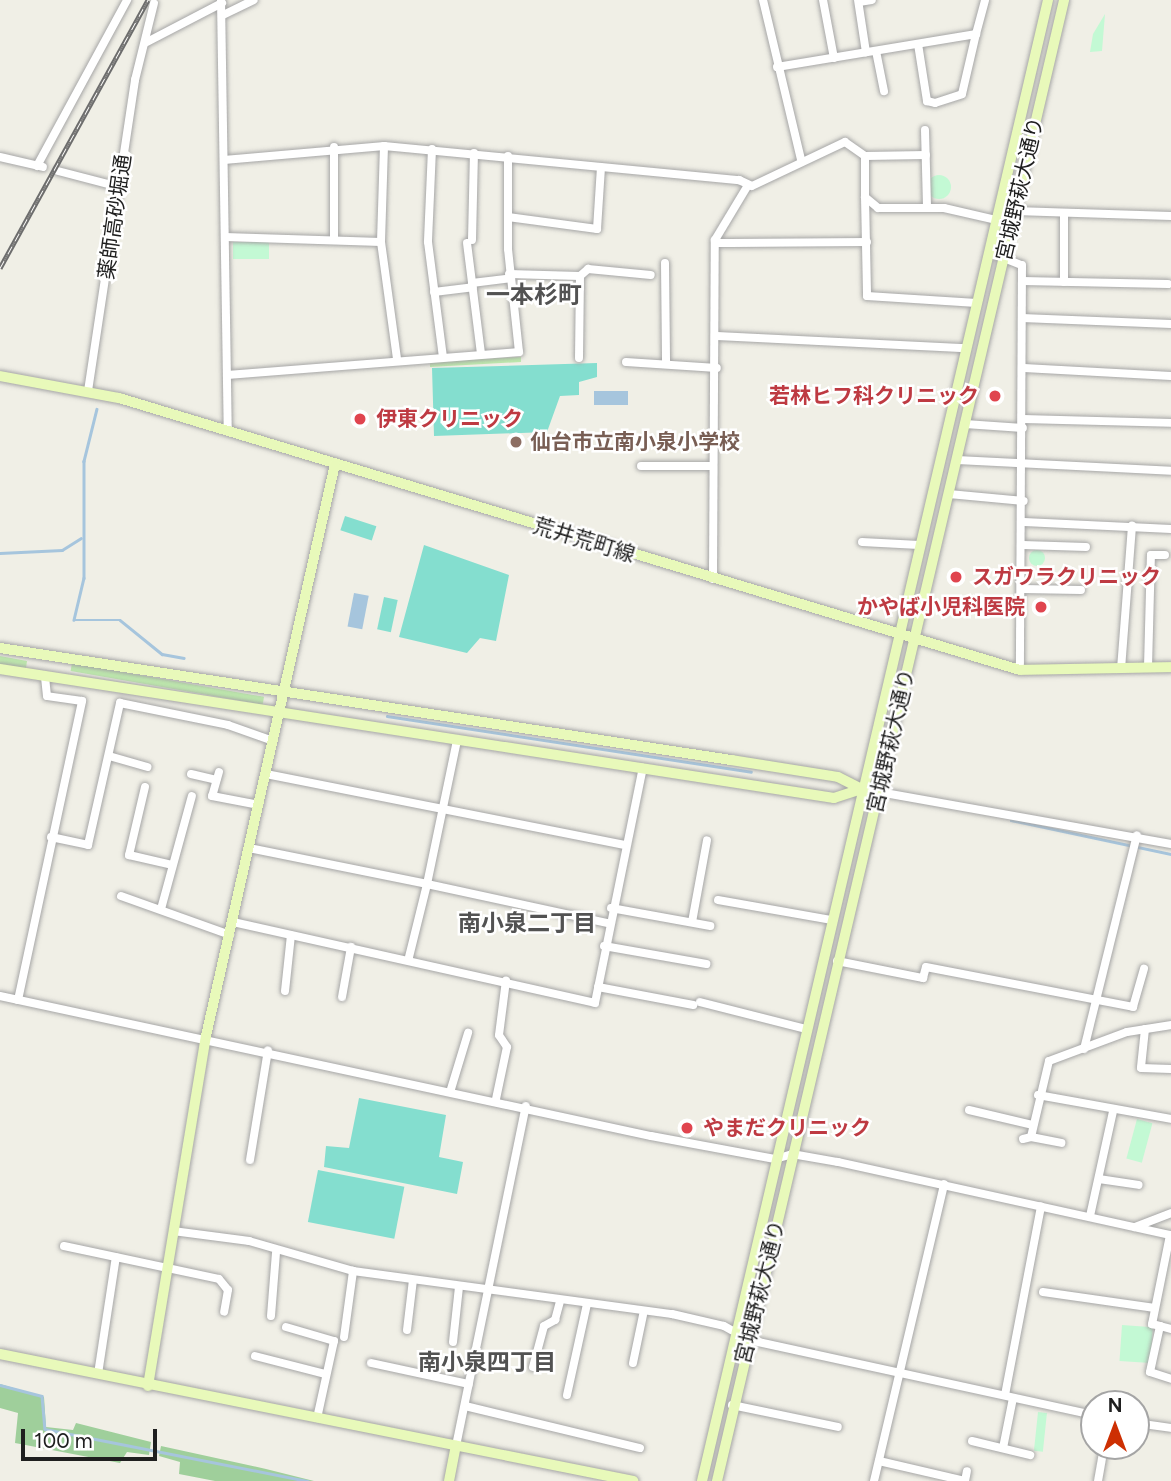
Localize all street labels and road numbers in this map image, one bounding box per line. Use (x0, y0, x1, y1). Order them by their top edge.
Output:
street label: 宮城野萩大通り (991, 115, 1049, 263)
street label: 薬師高砂堀通 (94, 153, 136, 281)
street label: 荒井荒町線 (530, 513, 638, 567)
street label: 宮城野萩大通り (862, 667, 920, 815)
street label: 宮城野萩大通り (730, 1218, 790, 1366)

